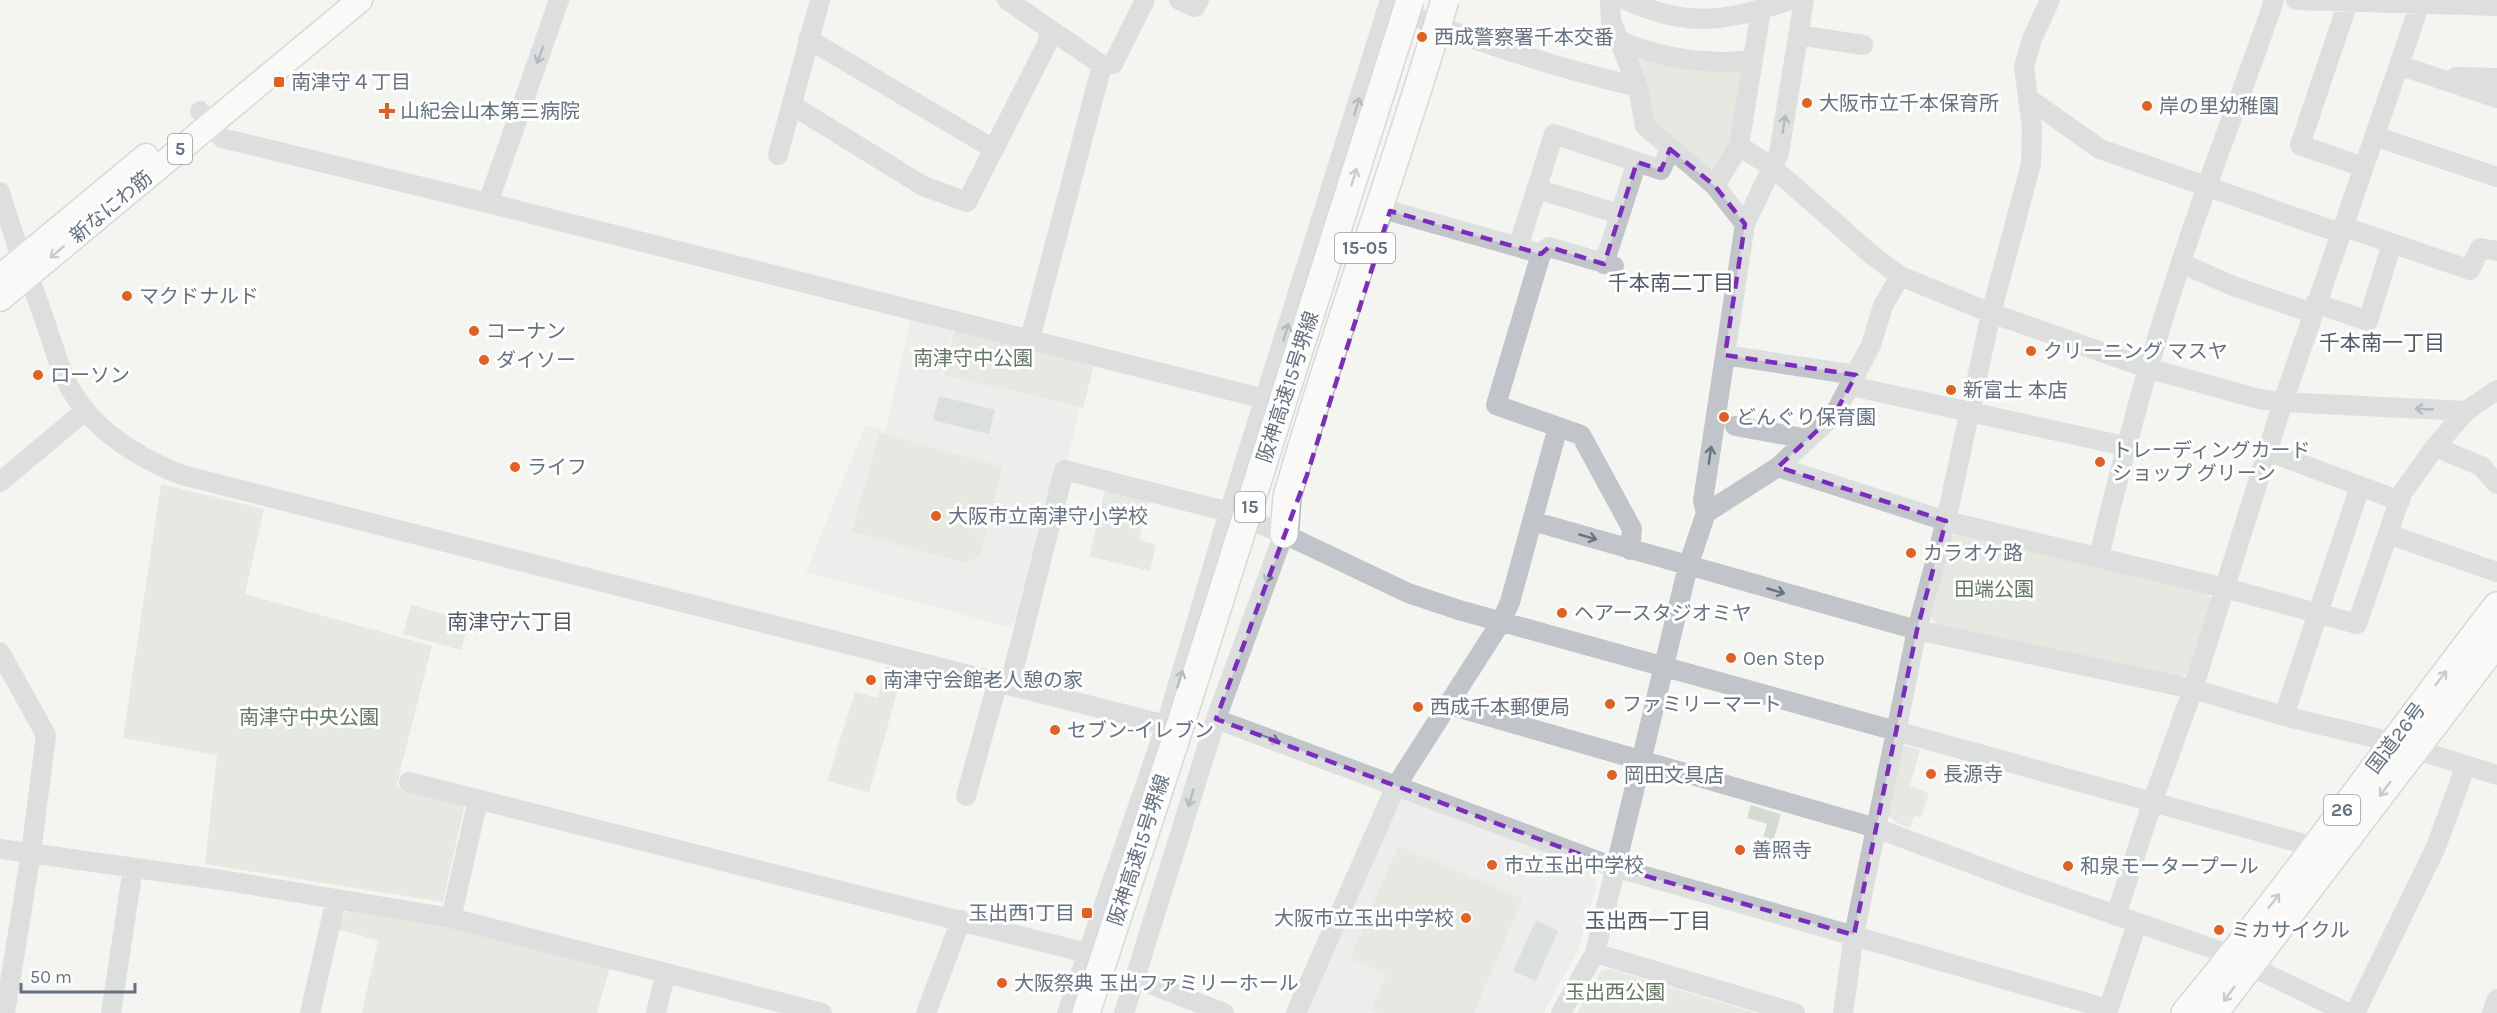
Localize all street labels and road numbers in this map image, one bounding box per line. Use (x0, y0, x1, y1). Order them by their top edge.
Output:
road number: 5 (168, 134, 192, 164)
street label: 新なにわ筋 (65, 166, 157, 248)
road number: 15-05 (1335, 233, 1395, 263)
street label: 阪神高速15号堺線 (1253, 308, 1323, 466)
road number: 15 (1235, 492, 1265, 522)
street label: 国道26号 (2362, 698, 2430, 778)
street label: 阪神高速15号堺線 (1104, 771, 1174, 929)
road number: 26 (2324, 795, 2360, 825)

